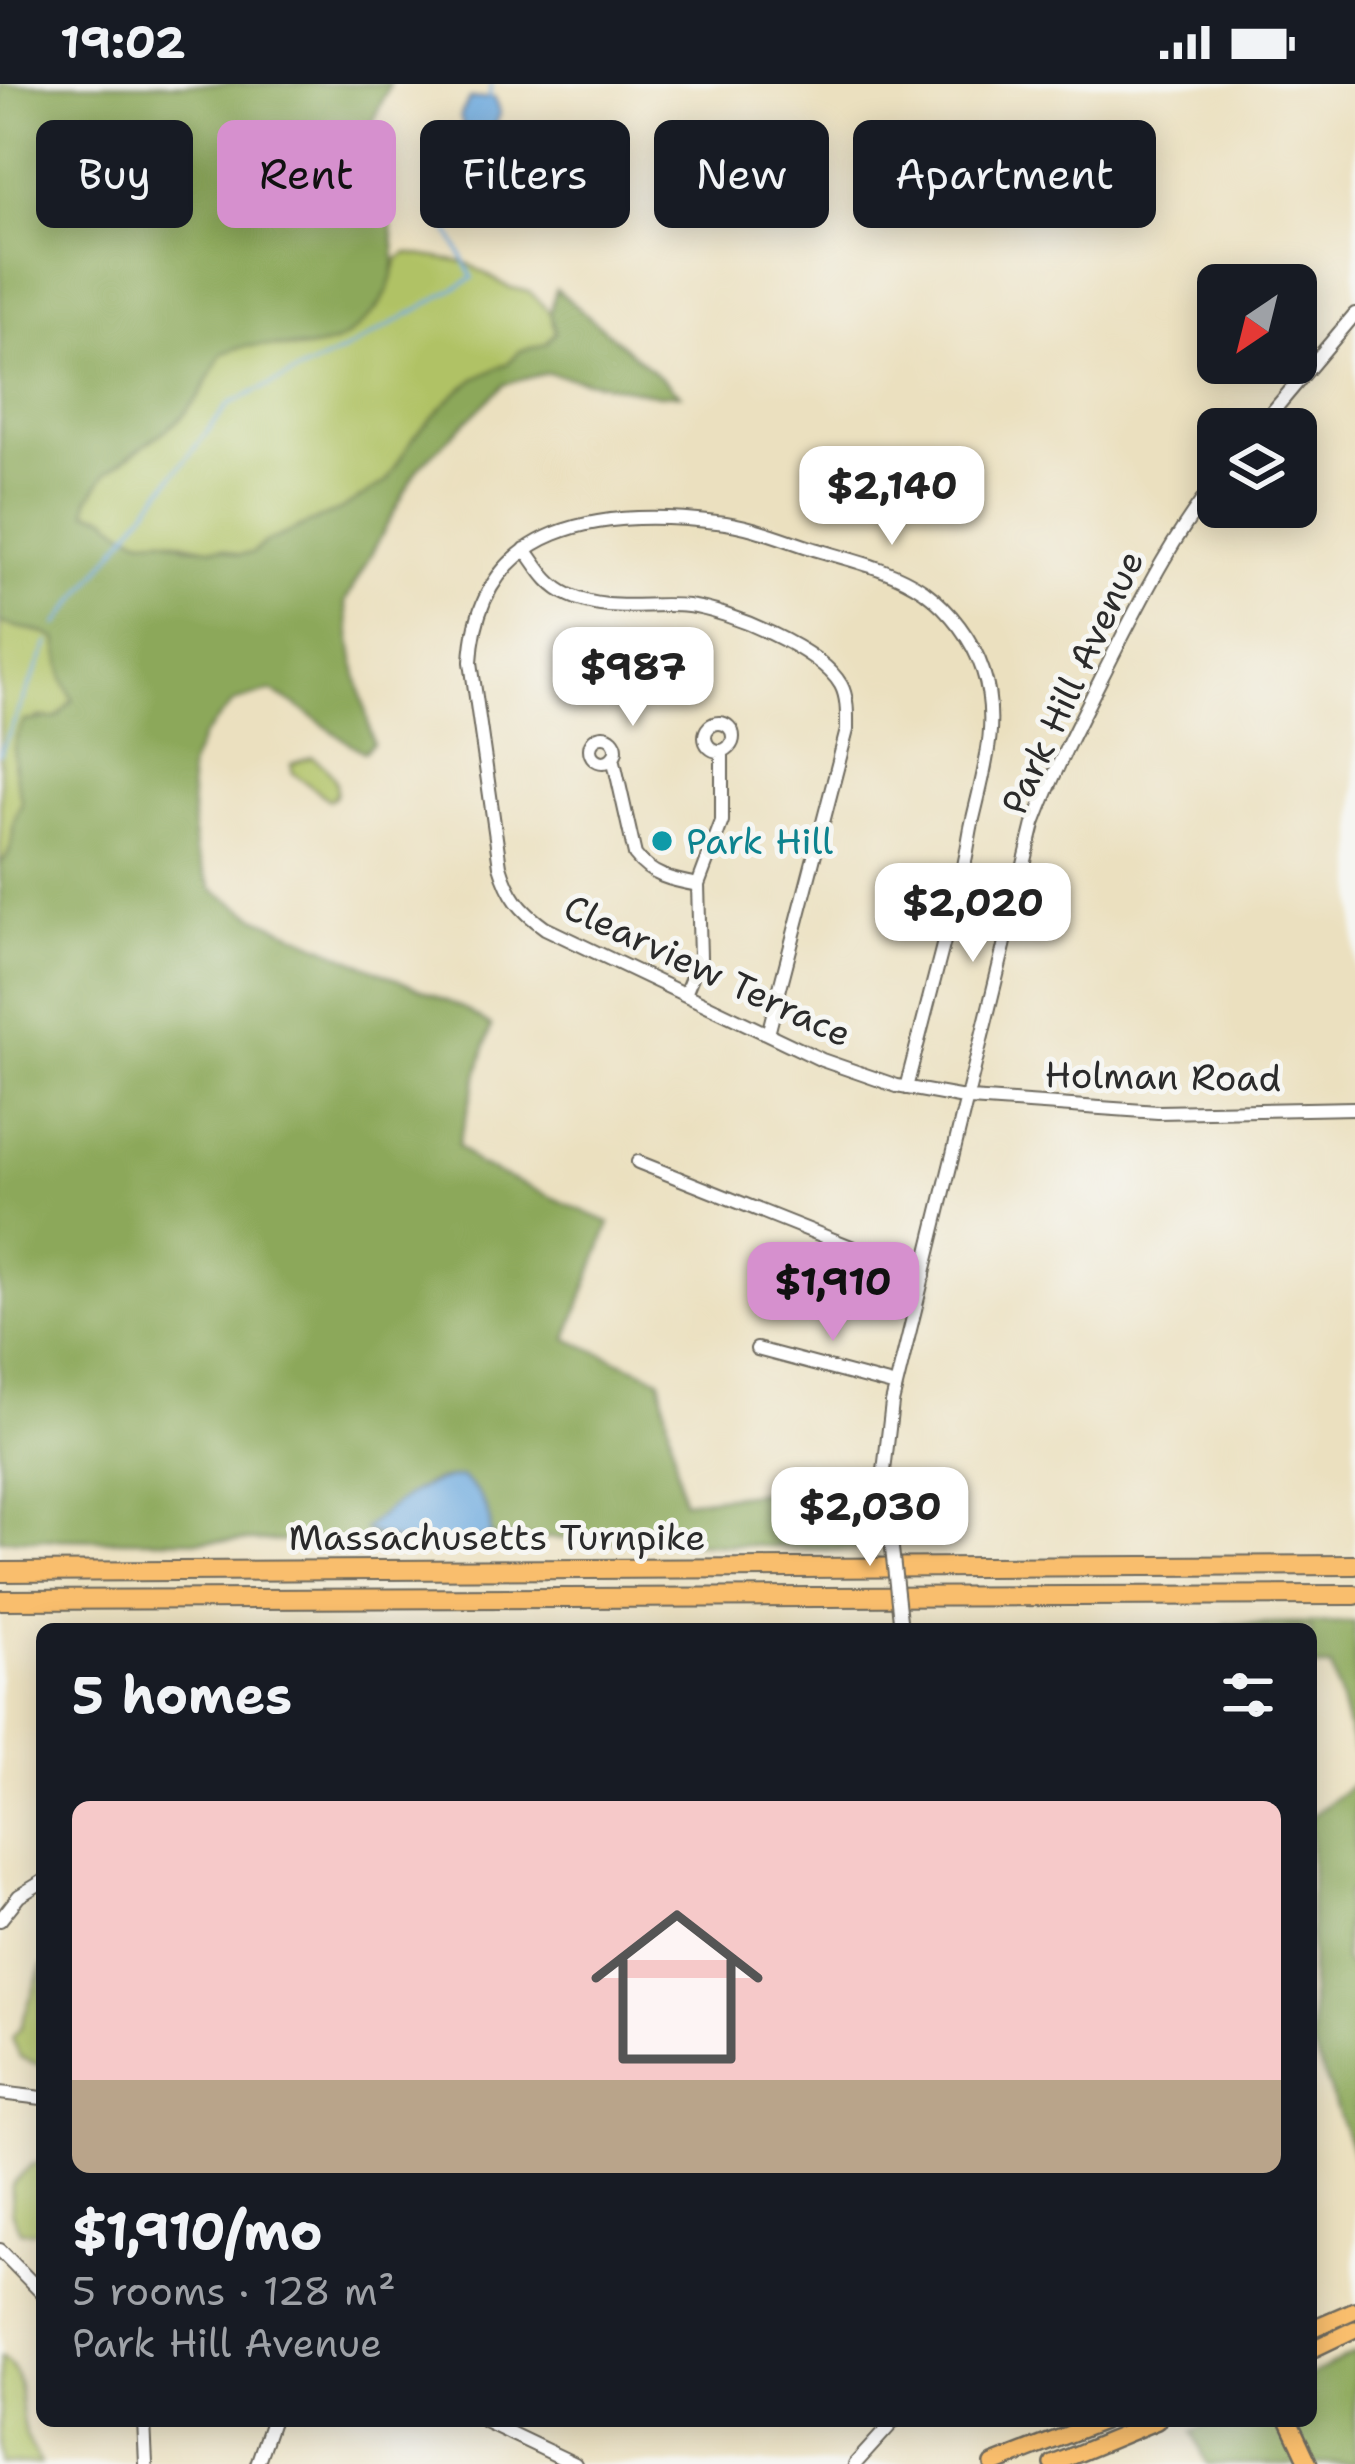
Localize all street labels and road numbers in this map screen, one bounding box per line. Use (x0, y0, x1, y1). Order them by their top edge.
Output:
street label: Park Hill Avenue (990, 542, 1155, 822)
street label: Clearview Terrace (556, 882, 859, 1059)
street label: Holman Road (1044, 1050, 1282, 1103)
street label: Massachusetts Turnpike (288, 1513, 706, 1562)

